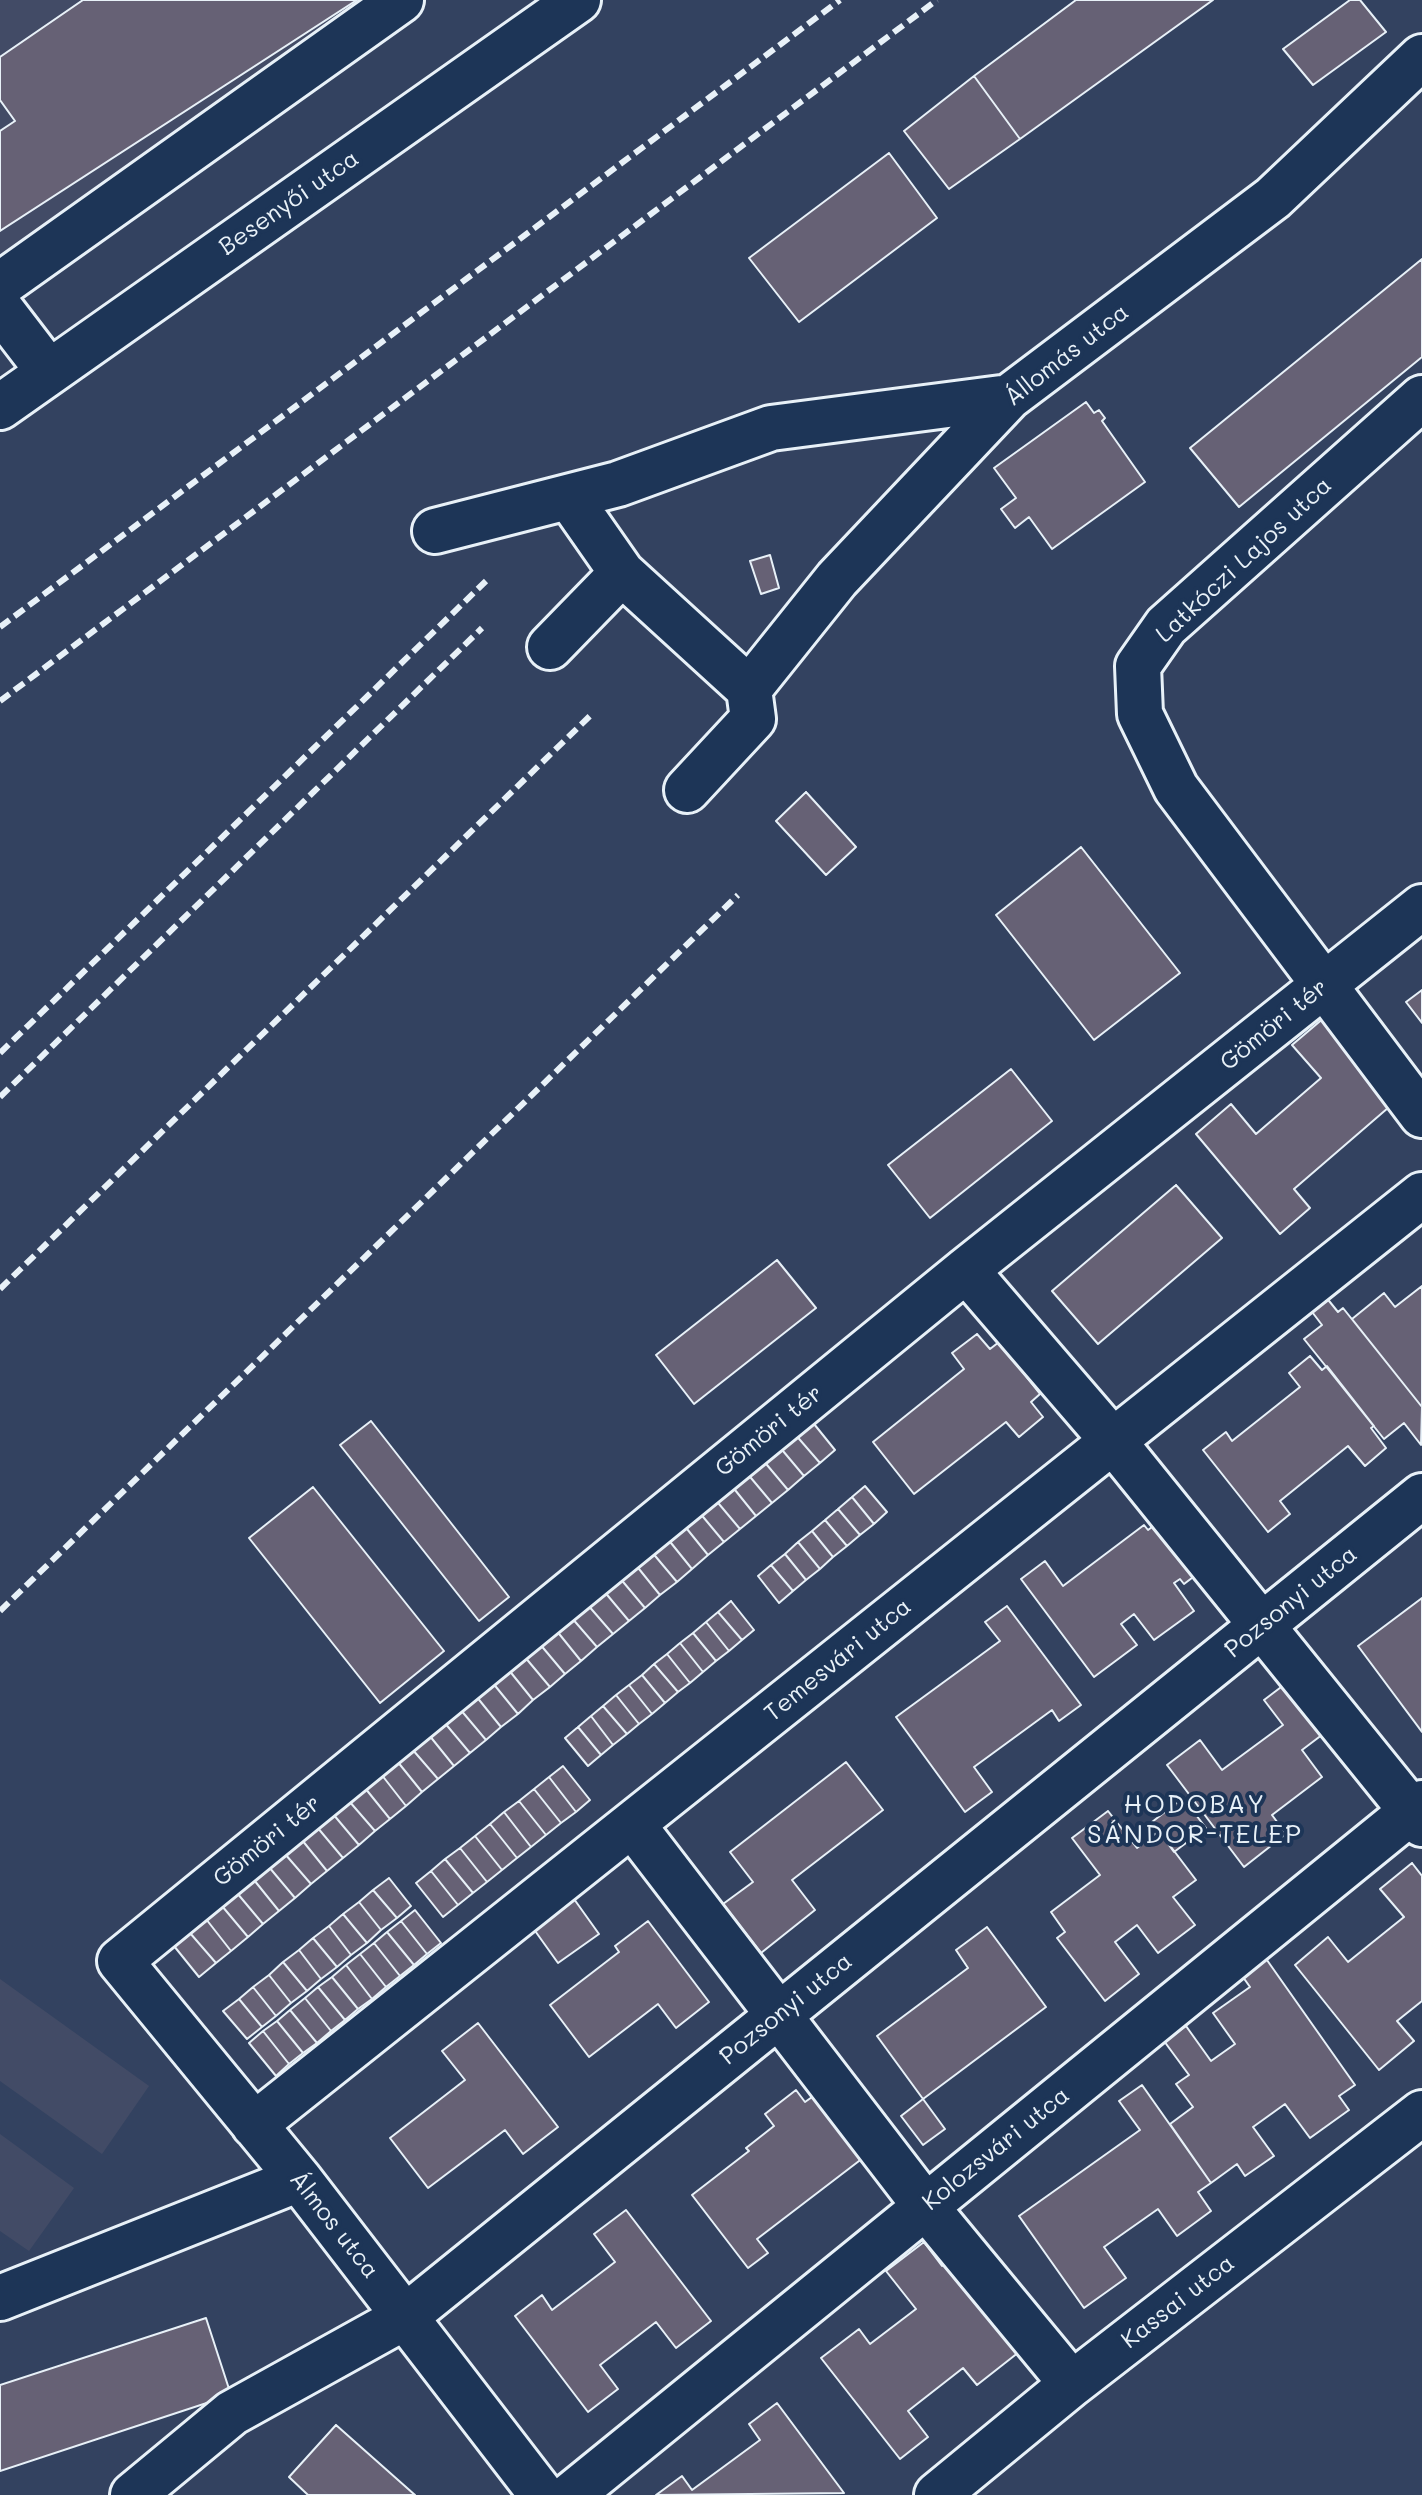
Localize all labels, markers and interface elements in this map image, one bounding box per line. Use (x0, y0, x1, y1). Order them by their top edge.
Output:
street label: Besenyői utca (214, 144, 364, 262)
street label: Állomás utca (999, 298, 1135, 412)
street label: Latkóczi Lajos utca (1150, 471, 1338, 649)
street label: Gömöri tér (1214, 973, 1334, 1077)
street label: Gömöri tér (709, 1379, 829, 1483)
street label: Pozsonyi utca (1219, 1540, 1363, 1664)
street label: Temesvári utca (759, 1592, 917, 1728)
street label: Gömöri tér (207, 1789, 327, 1893)
district label: HODOBAY SÁNDOR-TELEP (1087, 1789, 1303, 1850)
street label: Pozsonyi utca (714, 1947, 858, 2071)
street label: Kolozsvári utca (917, 2081, 1075, 2217)
street label: Álmos utca (283, 2166, 385, 2284)
street label: Kassai utca (1116, 2249, 1240, 2355)

